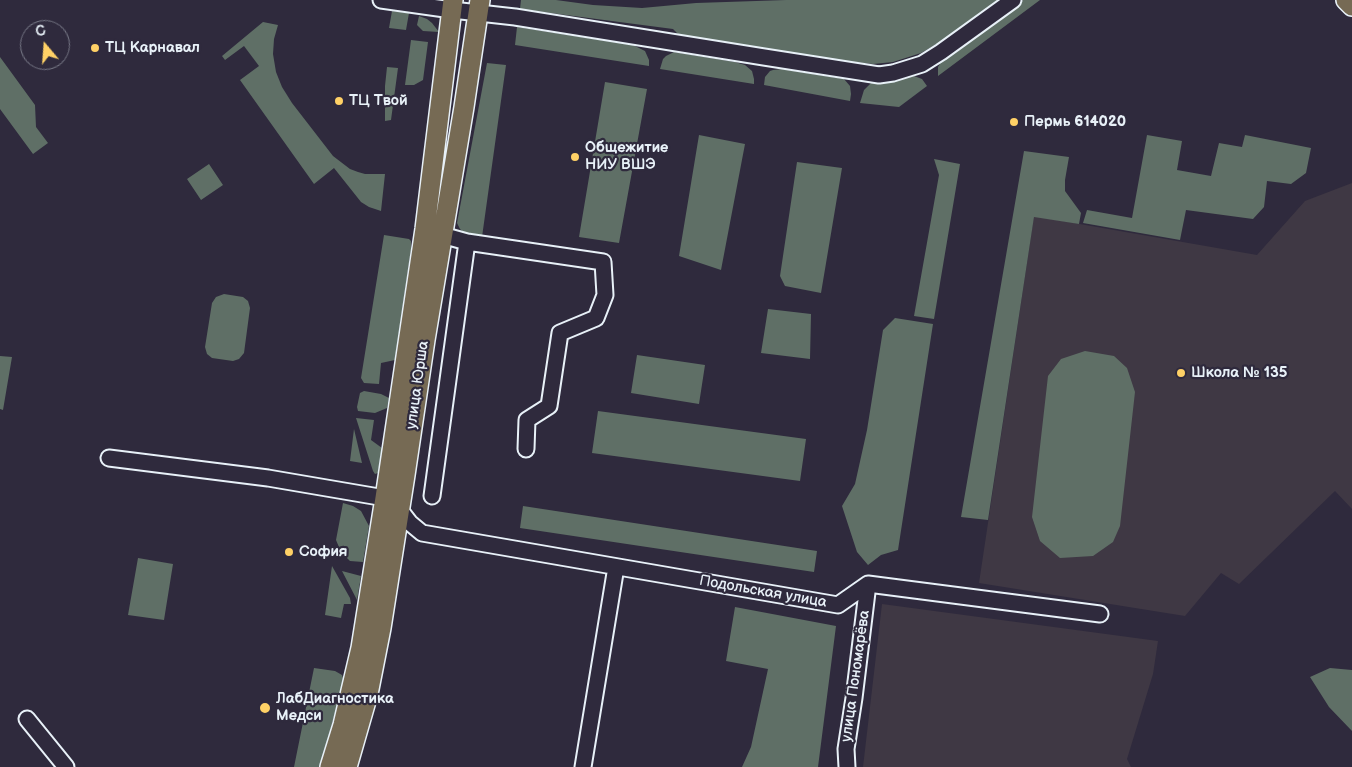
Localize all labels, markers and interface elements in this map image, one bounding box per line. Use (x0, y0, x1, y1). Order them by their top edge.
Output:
north arrow (20, 20, 70, 70)
text: С (33, 22, 48, 41)
place label: ТЦ Карнавал (105, 39, 200, 57)
marker: ТЦ Карнавал (89, 42, 101, 54)
place label: ТЦ Твой (349, 92, 408, 110)
marker: ТЦ Твой (333, 95, 345, 107)
place label: Пермь 614020 (1024, 113, 1126, 131)
marker: Пермь 614020 (1008, 116, 1020, 128)
place label: Общежитие НИУ ВШЭ (585, 139, 668, 174)
marker: Общежитие НИУ ВШЭ (569, 151, 581, 163)
street label: улица Юрша (403, 340, 433, 430)
place label: Школа № 135 (1191, 364, 1287, 382)
marker: Школа № 135 (1175, 367, 1187, 379)
place label: София (299, 543, 348, 561)
marker: София (283, 546, 295, 558)
street label: Подольская улица (698, 572, 828, 612)
street label: улица Пономарёва (838, 609, 874, 743)
place label: ЛабДиагностика Медси (276, 690, 394, 725)
marker: ЛабДиагностика Медси (258, 701, 272, 715)

